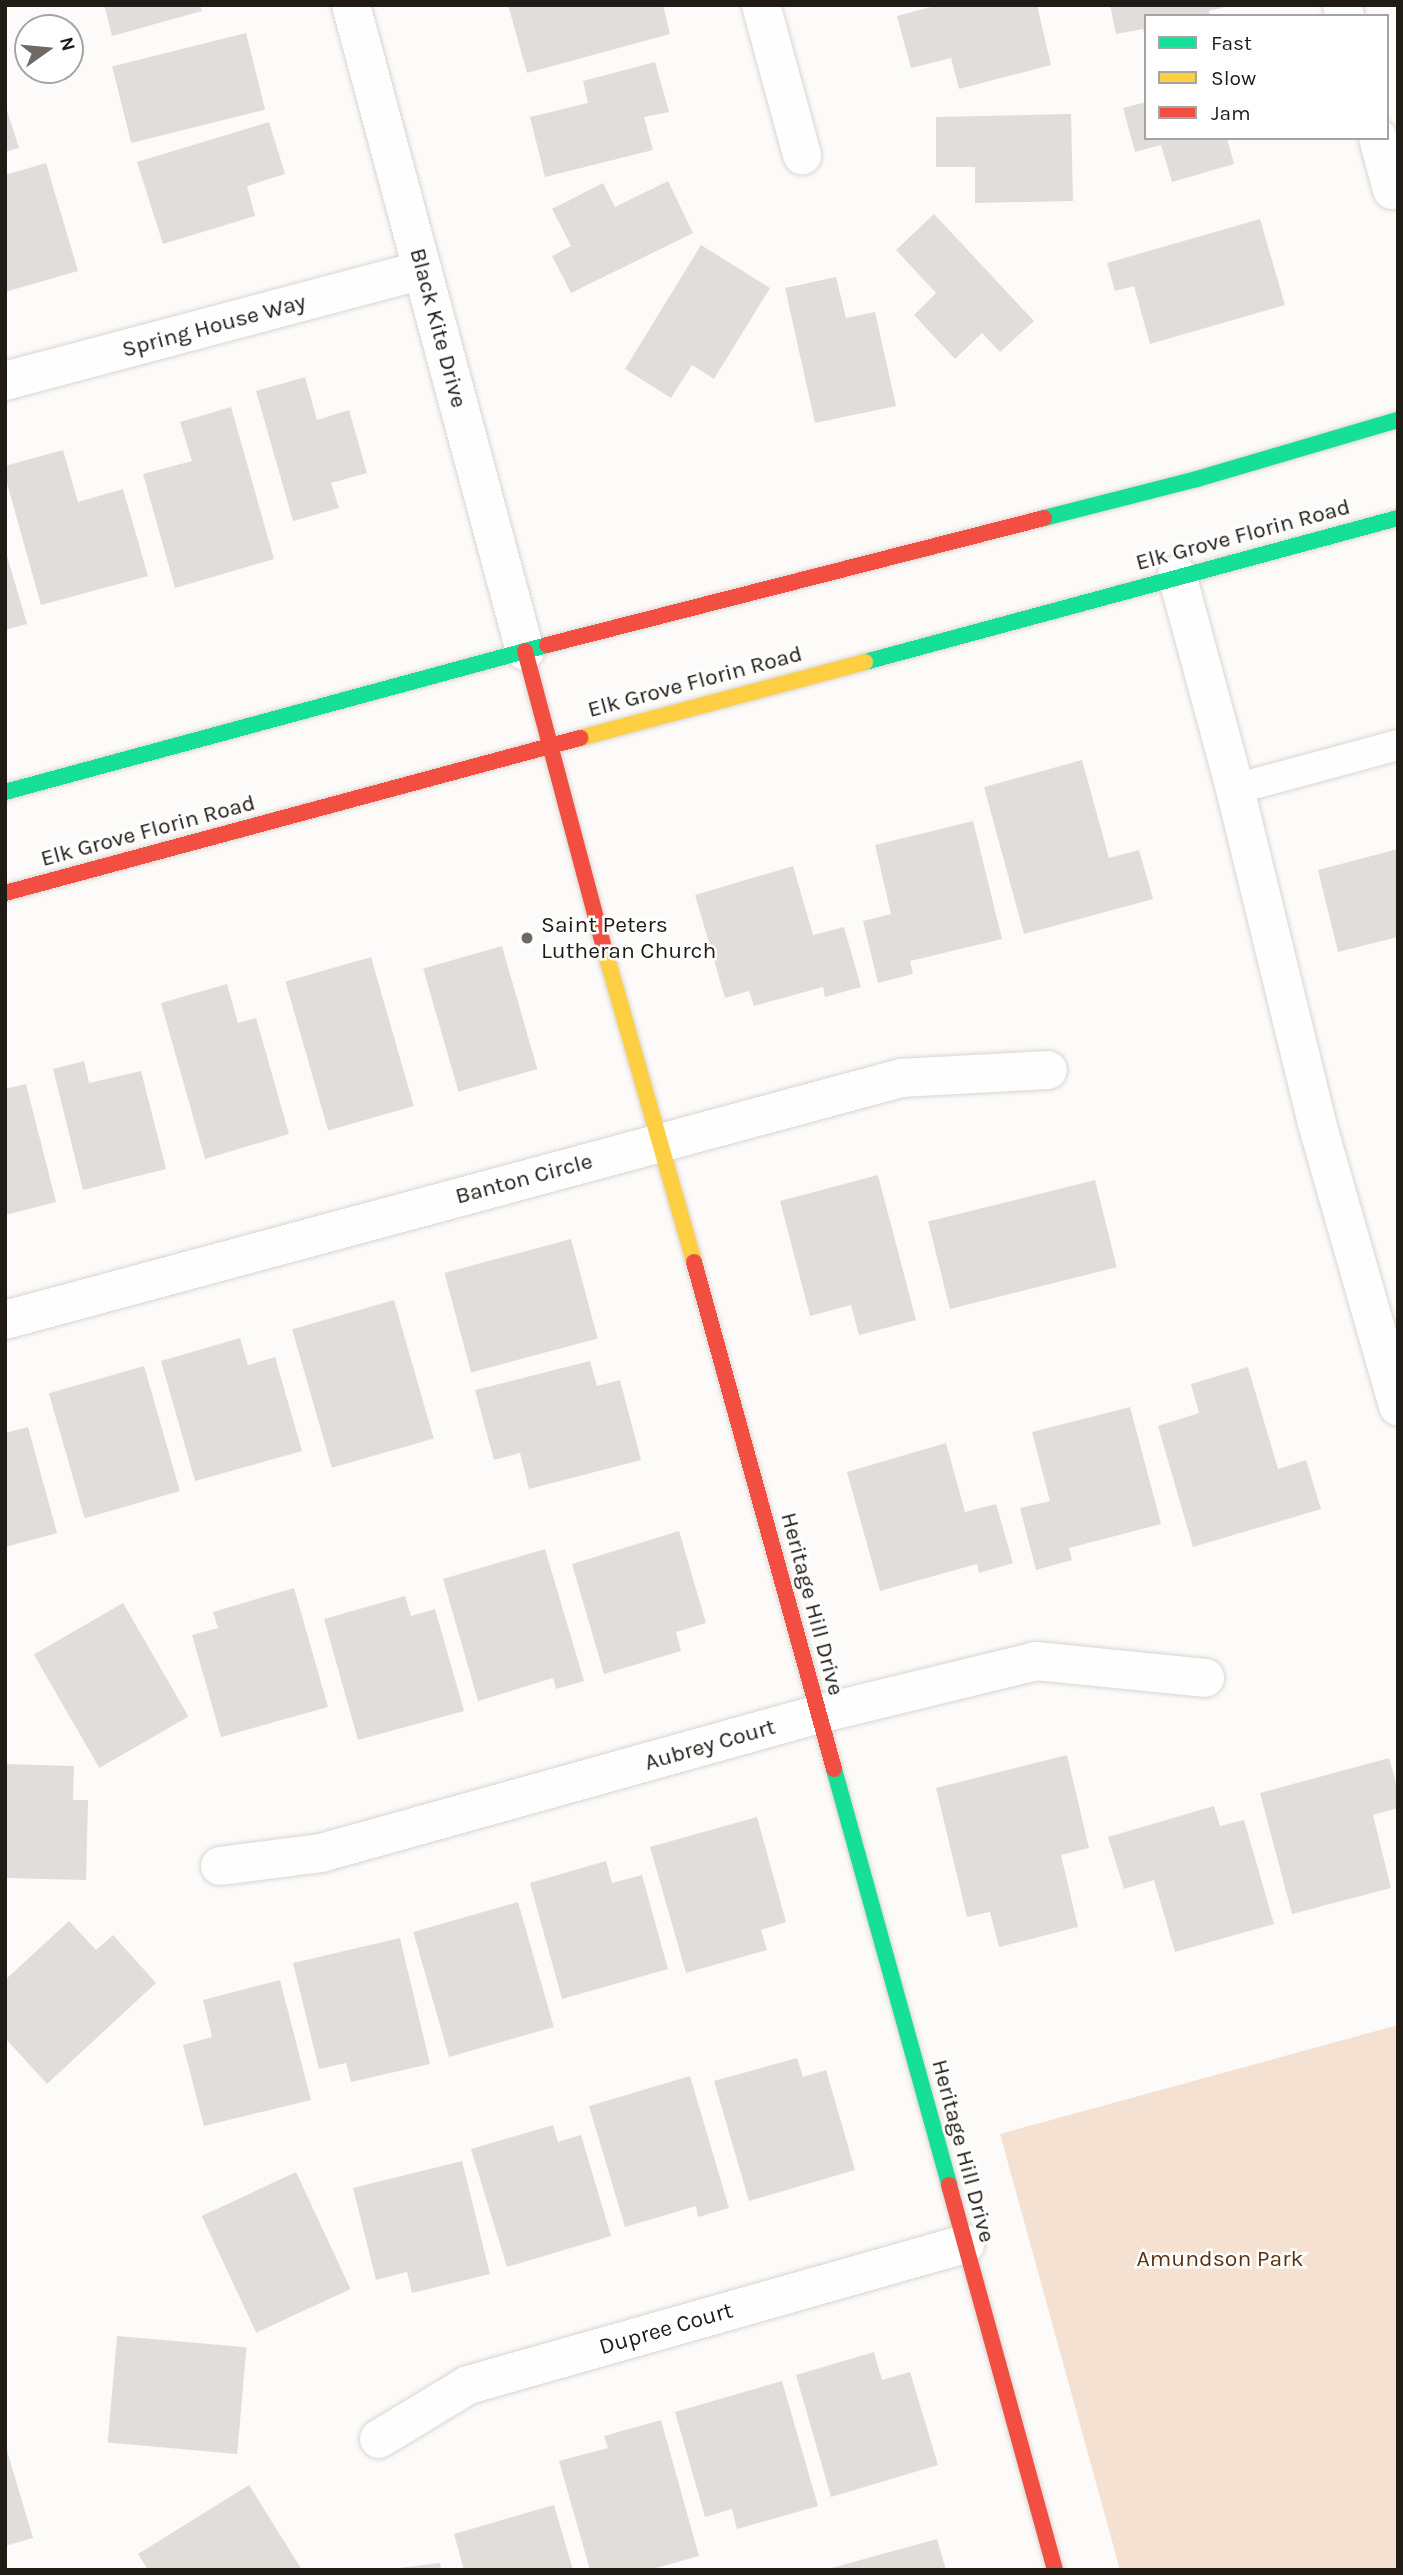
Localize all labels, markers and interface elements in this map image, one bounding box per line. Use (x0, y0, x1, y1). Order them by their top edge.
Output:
north arrow (14, 14, 84, 84)
legend (1144, 14, 1389, 140)
text: Fast (1211, 31, 1252, 55)
text: N (55, 35, 80, 54)
text: Slow (1211, 66, 1256, 90)
text: Jam (1211, 101, 1251, 125)
street label: Black Kite Drive (403, 245, 473, 411)
street label: Spring House Way (119, 288, 309, 364)
street label: Elk Grove Florin Road (1133, 493, 1353, 577)
street label: Elk Grove Florin Road (585, 640, 805, 724)
street label: Elk Grove Florin Road (38, 789, 258, 873)
place label: Saint Peters Lutheran Church (541, 911, 716, 965)
marker: Saint Peters Lutheran Church (519, 930, 535, 946)
street label: Banton Circle (452, 1147, 596, 1211)
street label: Heritage Hill Drive (774, 1510, 850, 1698)
street label: Aubrey Court (641, 1713, 779, 1777)
street label: Heritage Hill Drive (925, 2057, 1001, 2245)
park label: Amundson Park (1137, 2245, 1303, 2273)
street label: Dupree Court (596, 2297, 736, 2361)

